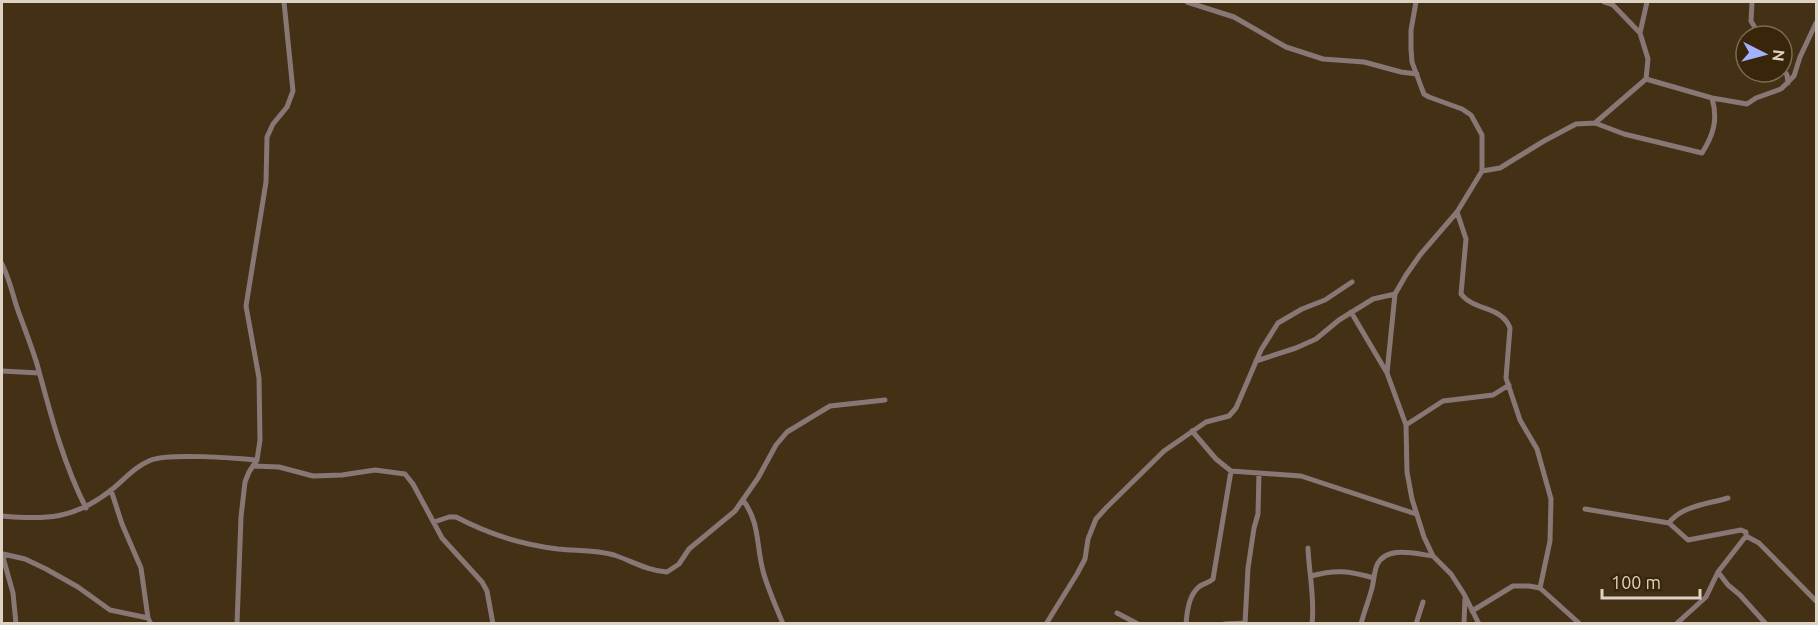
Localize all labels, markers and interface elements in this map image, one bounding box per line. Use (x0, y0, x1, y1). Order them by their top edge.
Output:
north arrow (1734, 24, 1794, 84)
text: N (1769, 49, 1788, 62)
scale bar (1602, 562, 1700, 600)
text: 100 m (1611, 572, 1661, 592)

